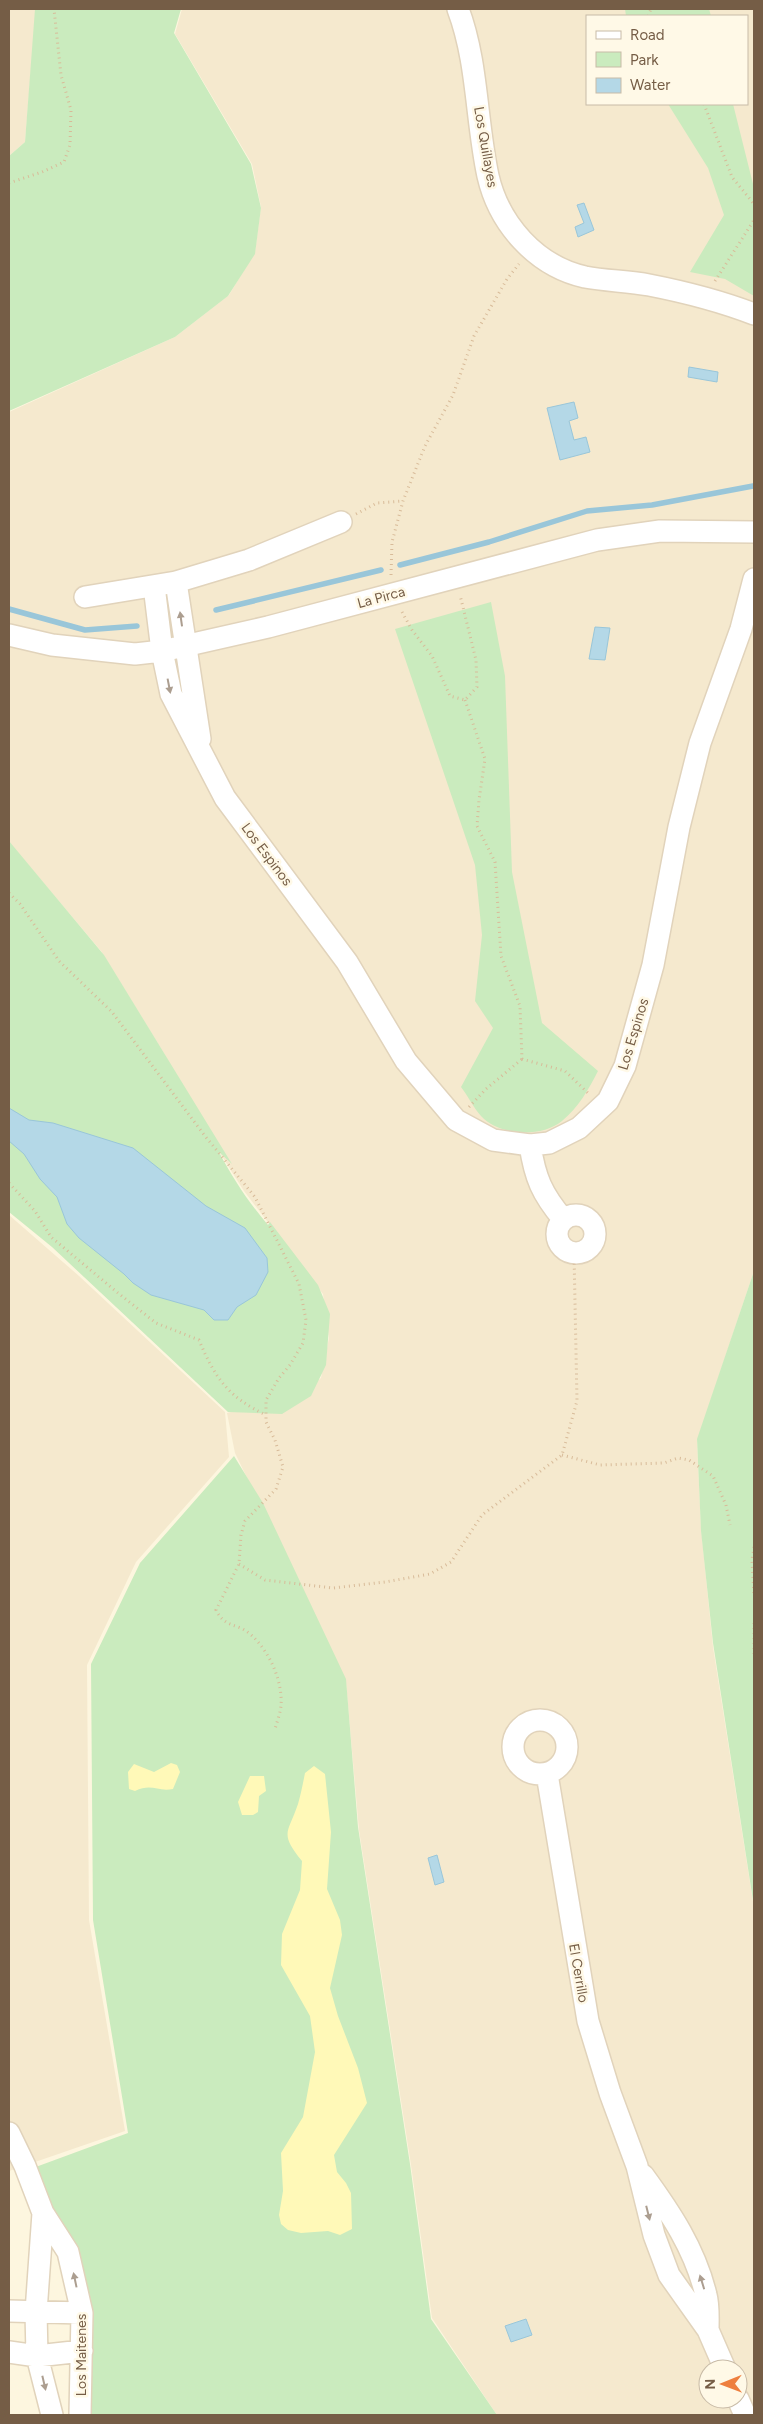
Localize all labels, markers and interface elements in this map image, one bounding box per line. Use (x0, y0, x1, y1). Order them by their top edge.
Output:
legend (586, 15, 748, 105)
text: Road (630, 26, 665, 44)
text: Park (630, 51, 659, 69)
text: Water (630, 76, 670, 94)
street label: Los Quillayes (470, 105, 501, 189)
street label: La Pirca (355, 583, 407, 612)
one-way arrow (177, 611, 185, 627)
one-way arrow (166, 678, 174, 694)
street label: Los Espinos (237, 820, 296, 889)
street label: Los Espinos (615, 996, 652, 1072)
street label: El Cerrillo (565, 1942, 592, 2004)
one-way arrow (644, 2206, 652, 2221)
one-way arrow (70, 2271, 78, 2287)
one-way arrow (698, 2275, 705, 2290)
street label: Los Maitenes (73, 2314, 90, 2396)
north arrow (698, 2359, 748, 2409)
one-way arrow (40, 2376, 48, 2391)
text: N (702, 2379, 719, 2390)

